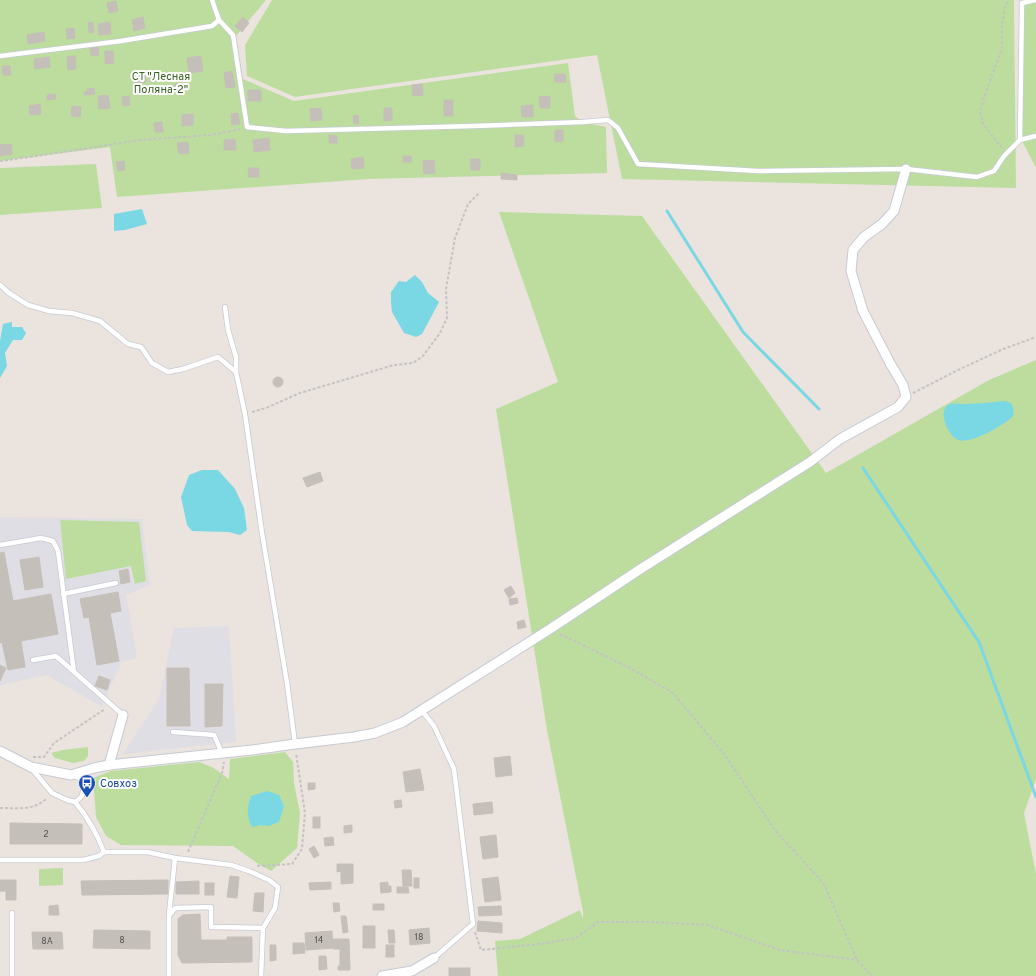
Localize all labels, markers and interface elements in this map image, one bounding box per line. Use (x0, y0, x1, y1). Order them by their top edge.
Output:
park label: СТ "Лесная Поляна-2" (132, 70, 190, 97)
bus stop icon: Совхоз (77, 773, 97, 798)
place label: Совхоз (100, 777, 137, 791)
house number: 2 (43, 829, 49, 840)
house number: 18 (415, 932, 423, 943)
house number: 8 (119, 935, 125, 946)
house number: 14 (315, 935, 324, 946)
house number: 8А (41, 936, 53, 947)

